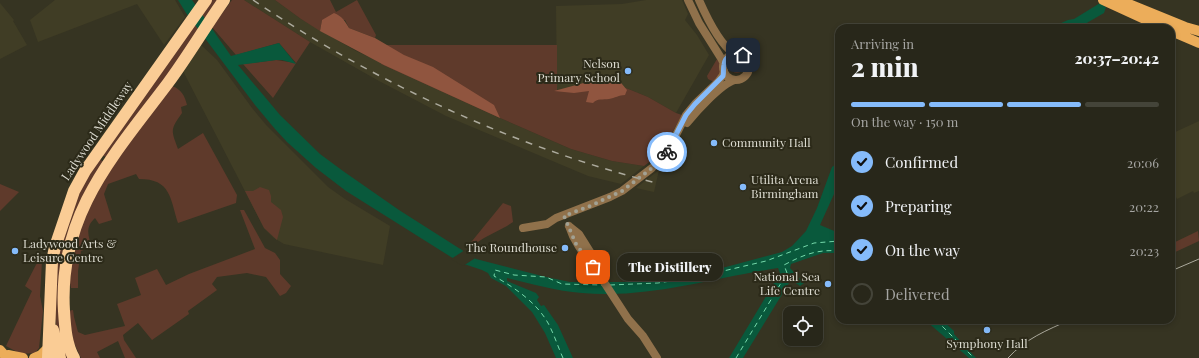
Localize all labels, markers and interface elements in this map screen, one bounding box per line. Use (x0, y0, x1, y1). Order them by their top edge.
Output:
text: Arriving in (851, 35, 914, 52)
pin (726, 38, 760, 72)
icon: home (732, 44, 754, 66)
text: 20:37–20:42 (1075, 48, 1159, 68)
text: 2 min (851, 49, 919, 84)
place label: Nelson Primary School (538, 55, 621, 85)
marker: Nelson Primary School (623, 66, 633, 76)
street label: Ladywood Middleway (57, 78, 135, 183)
text: On the way · 150 m (851, 113, 958, 130)
courier (647, 132, 687, 172)
place label: Community Hall (722, 134, 811, 150)
marker: Community Hall (709, 138, 719, 148)
icon: bike (656, 141, 678, 163)
icon: check (851, 151, 873, 173)
text: Confirmed (885, 152, 958, 172)
text: 20:06 (1127, 154, 1159, 171)
place label: Utilita Arena Birmingham (751, 171, 819, 201)
marker: Utilita Arena Birmingham (738, 182, 748, 192)
icon: check (851, 195, 873, 217)
text: Preparing (885, 196, 952, 216)
text: 20:22 (1129, 198, 1159, 215)
place label: Ladywood Arts & Leisure Centre (23, 235, 116, 265)
place label: The Roundhouse (466, 239, 557, 255)
icon: check (851, 239, 873, 261)
text: On the way (885, 240, 960, 260)
text: 20:23 (1129, 242, 1159, 259)
marker: The Roundhouse (560, 243, 570, 253)
marker: Ladywood Arts & Leisure Centre (10, 246, 20, 256)
pin (576, 250, 610, 284)
callout: The Distillery (617, 253, 723, 281)
icon: bag (582, 256, 604, 278)
text: The Distillery (628, 258, 712, 275)
place label: National Sea Life Centre (753, 268, 820, 298)
marker: National Sea Life Centre (823, 279, 833, 289)
text: Delivered (885, 284, 950, 304)
map controls (783, 306, 823, 346)
button: locate (783, 306, 823, 346)
marker: Symphony Hall (982, 325, 992, 335)
place label: Symphony Hall (946, 335, 1028, 351)

